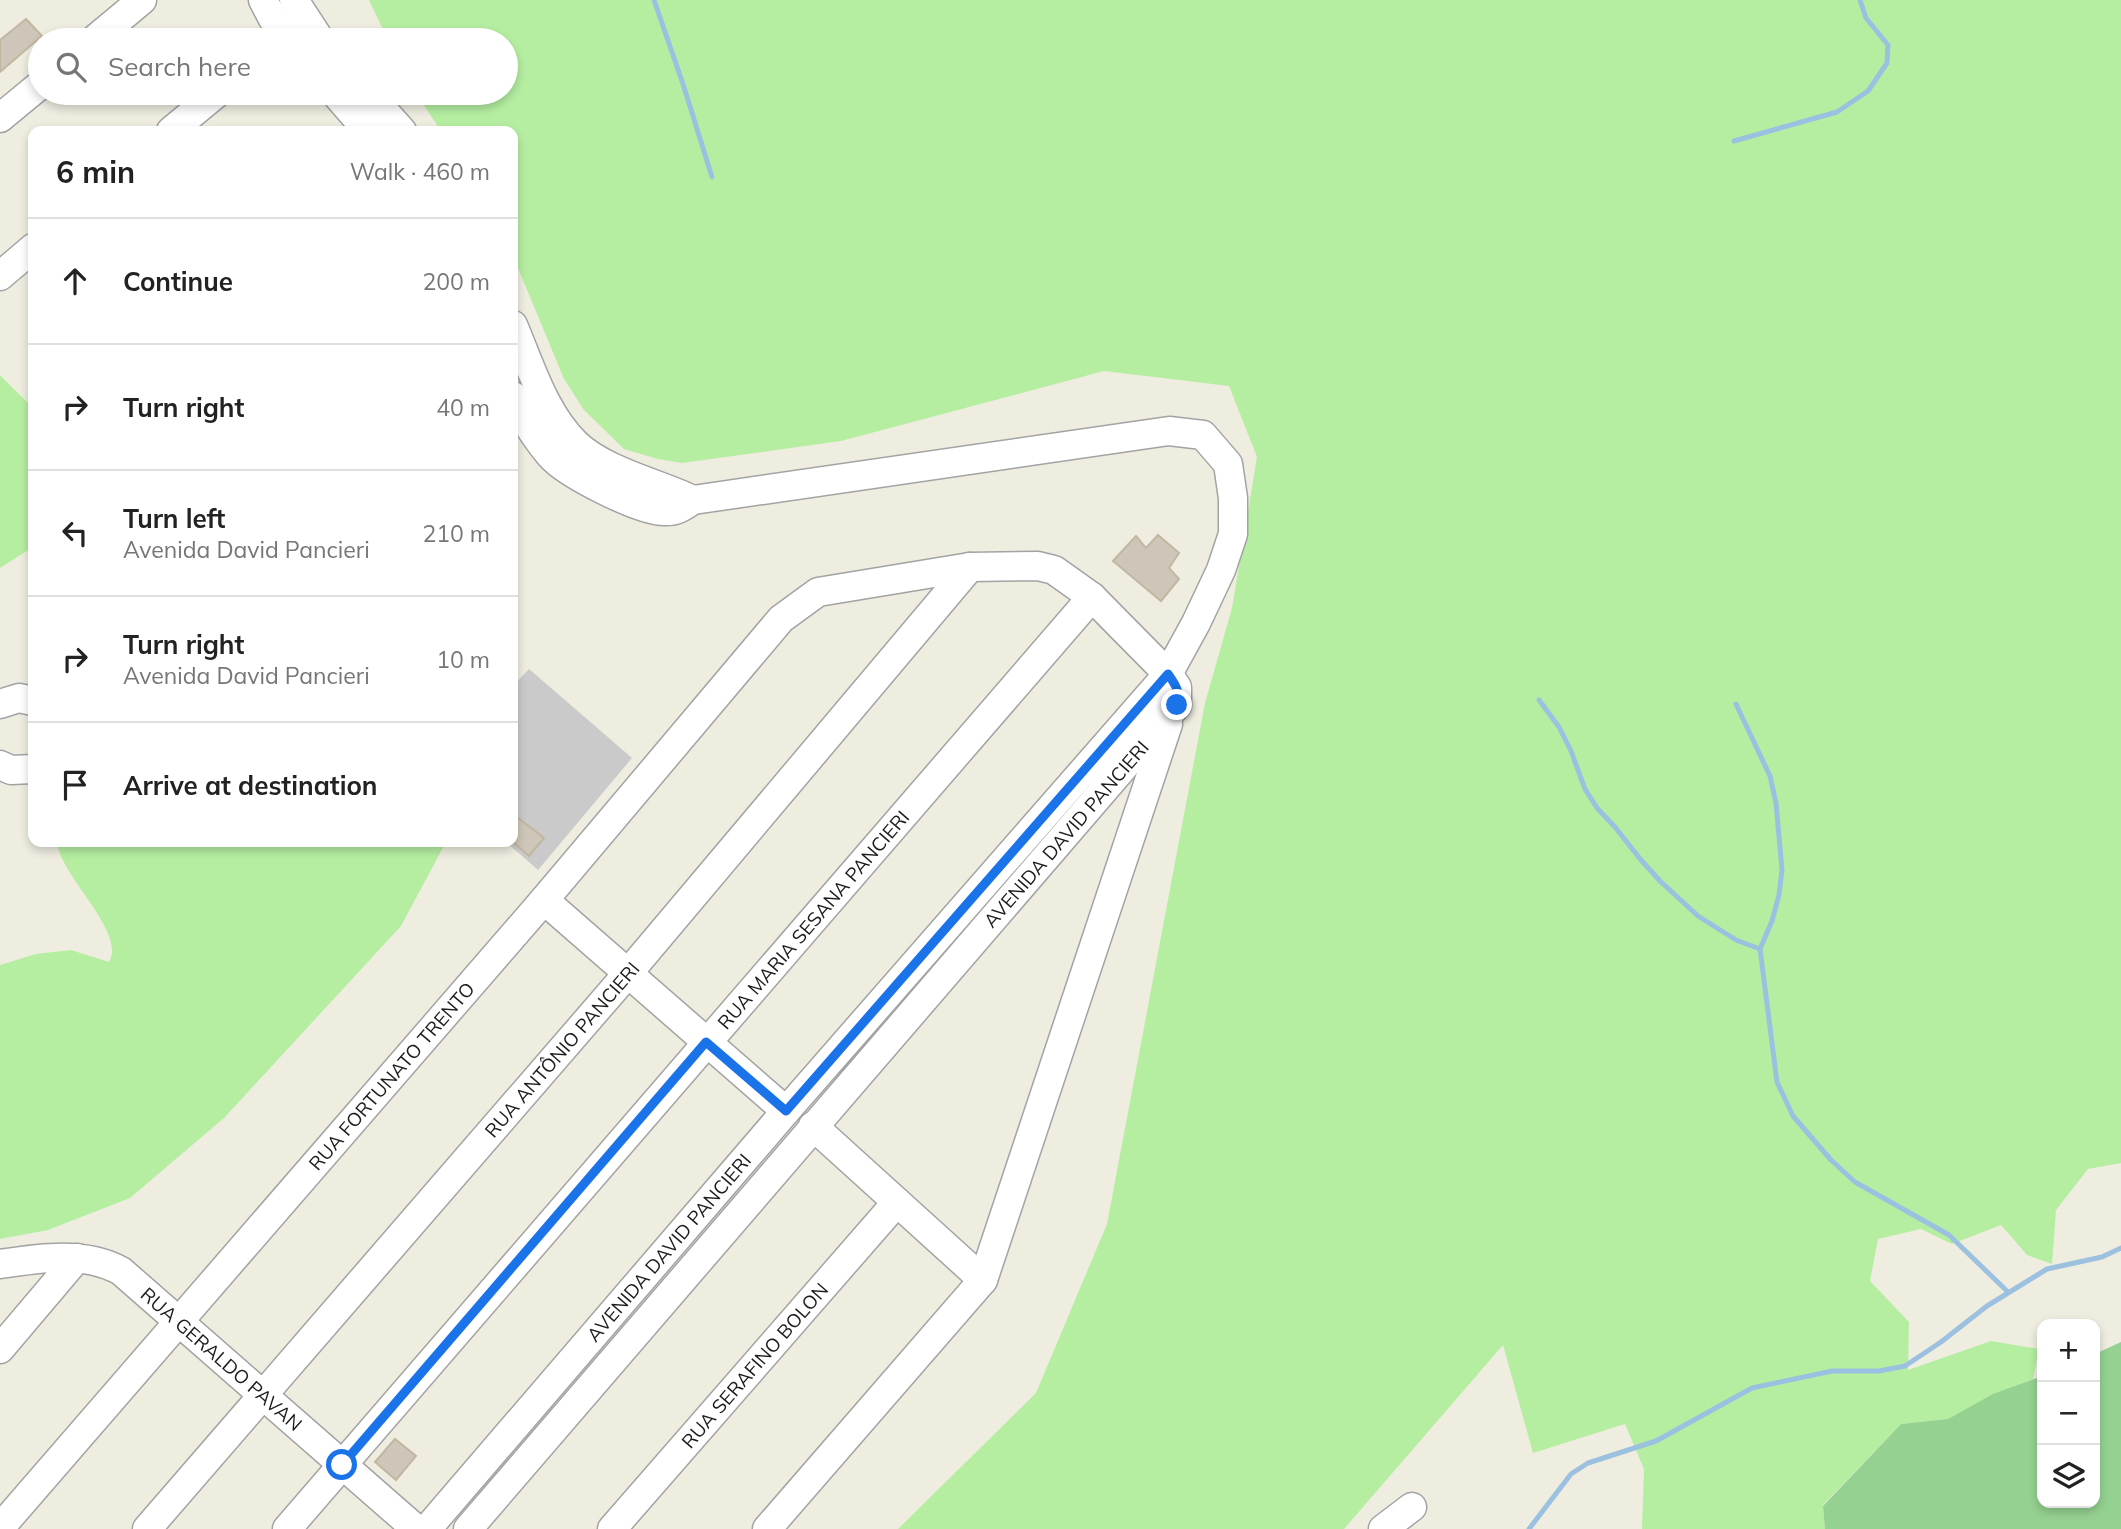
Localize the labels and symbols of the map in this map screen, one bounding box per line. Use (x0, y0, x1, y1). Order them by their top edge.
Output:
route end (1161, 689, 1192, 720)
street label: AVENIDA DAVID PANCIERI (978, 736, 1154, 932)
street label: RUA MARIA SESANA PANCIERI (712, 806, 914, 1034)
street label: RUA ANTÔNIO PANCIERI (479, 957, 644, 1142)
street label: RUA FORTUNATO TRENTO (303, 977, 480, 1175)
street label: AVENIDA DAVID PANCIERI (581, 1149, 756, 1346)
street label: RUA SERAFINO BOLON (676, 1278, 833, 1453)
street label: RUA GERALDO PAVAN (136, 1282, 307, 1436)
route start (326, 1449, 357, 1480)

